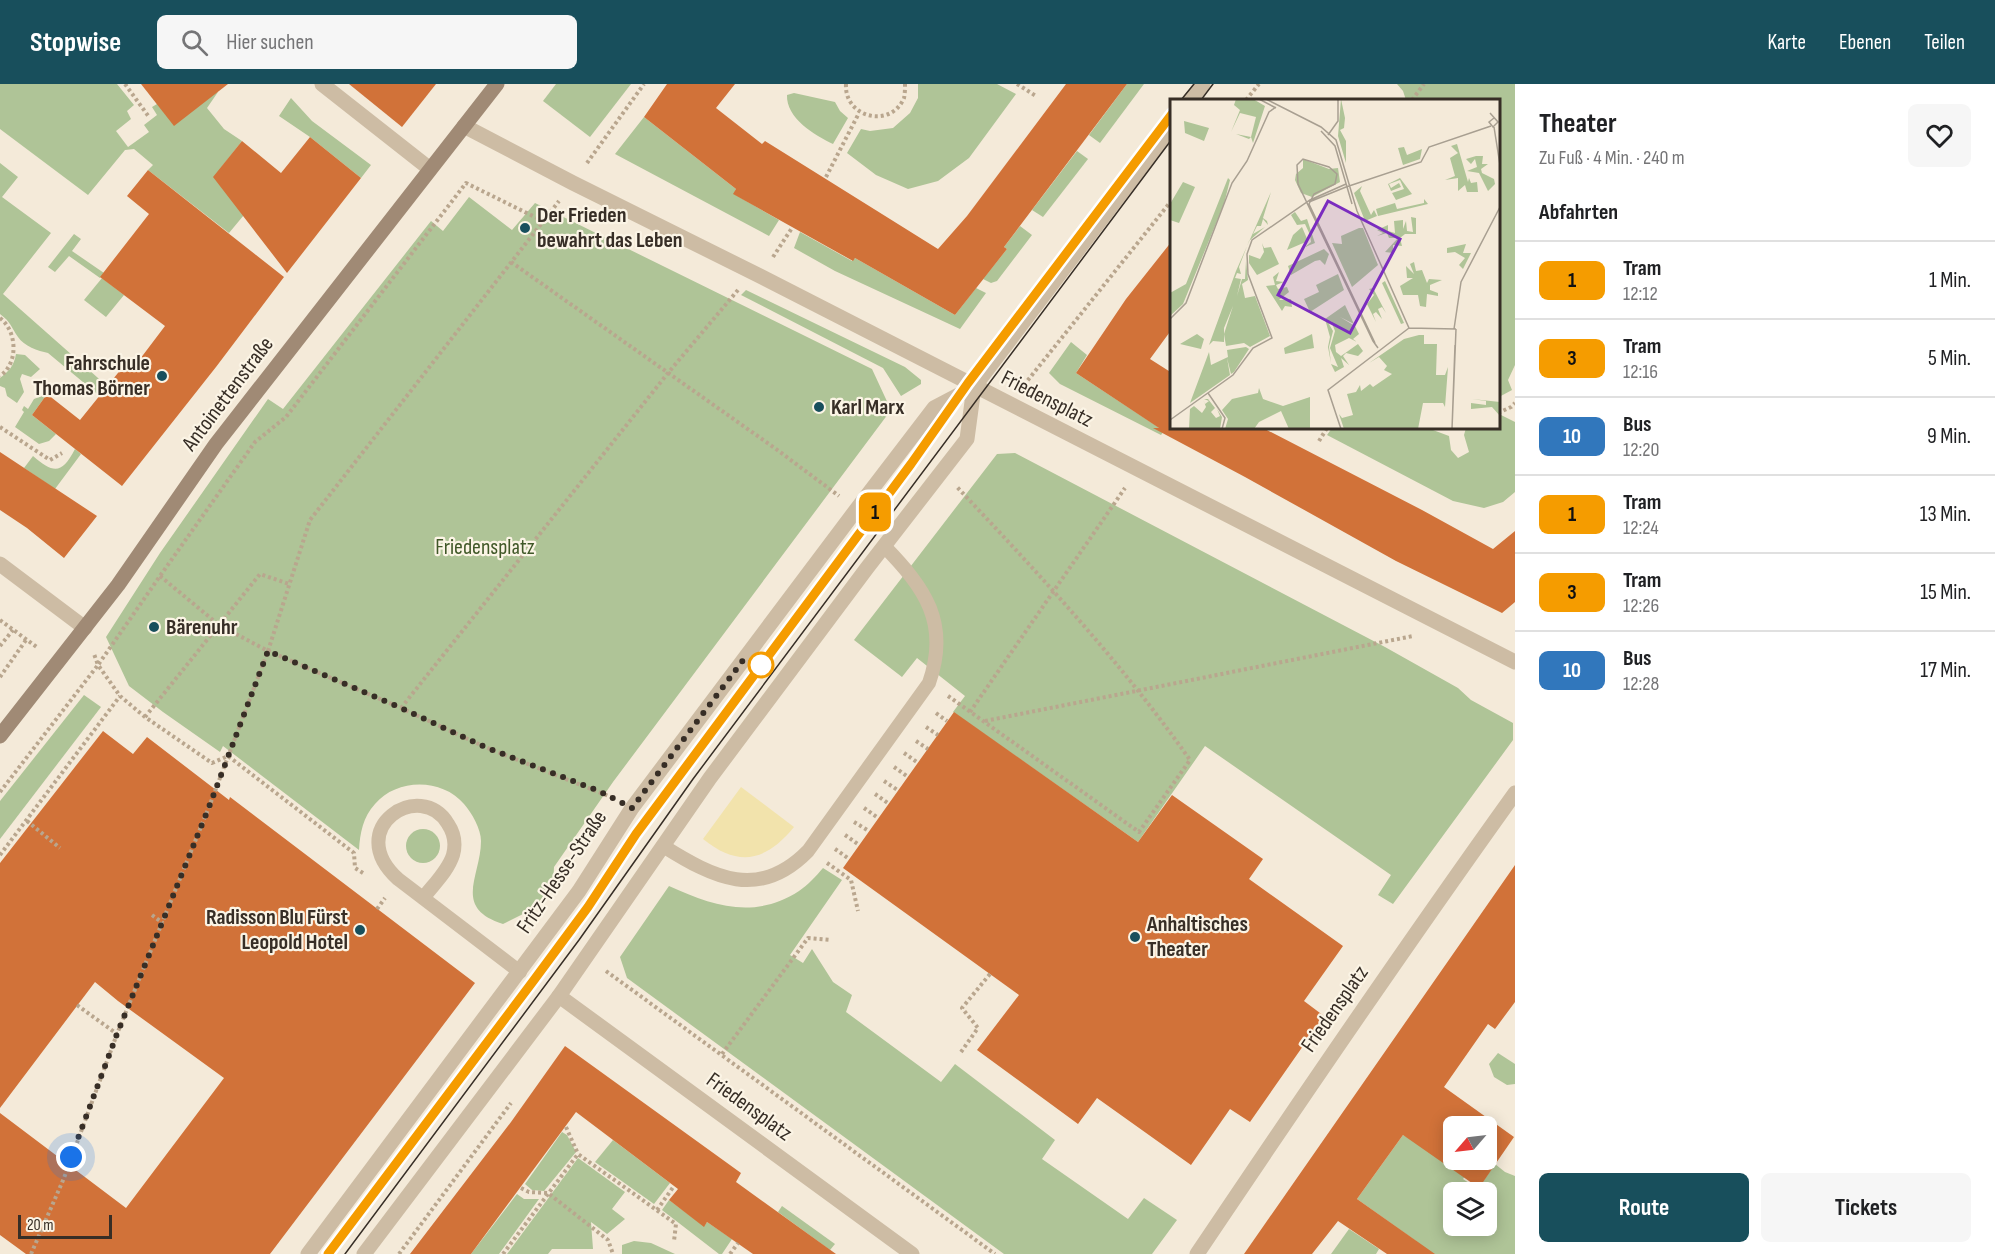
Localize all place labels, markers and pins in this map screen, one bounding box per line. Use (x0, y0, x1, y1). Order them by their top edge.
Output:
place label: Der Frieden bewahrt das Leben (537, 202, 683, 254)
marker: Der Frieden bewahrt das Leben (518, 221, 532, 235)
place label: Fahrschule Thomas Börner (33, 350, 150, 402)
marker: Fahrschule Thomas Börner (155, 369, 169, 383)
place label: Karl Marx (831, 394, 904, 421)
marker: Karl Marx (812, 400, 826, 414)
place label: Bärenuhr (166, 614, 238, 641)
marker: Bärenuhr (147, 620, 161, 634)
unlabelled marker (748, 652, 774, 678)
place label: Radisson Blu Fürst Leopold Hotel (206, 904, 348, 956)
place label: Anhaltisches Theater (1146, 911, 1248, 963)
marker: Radisson Blu Fürst Leopold Hotel (353, 923, 367, 937)
marker: Anhaltisches Theater (1128, 930, 1142, 944)

